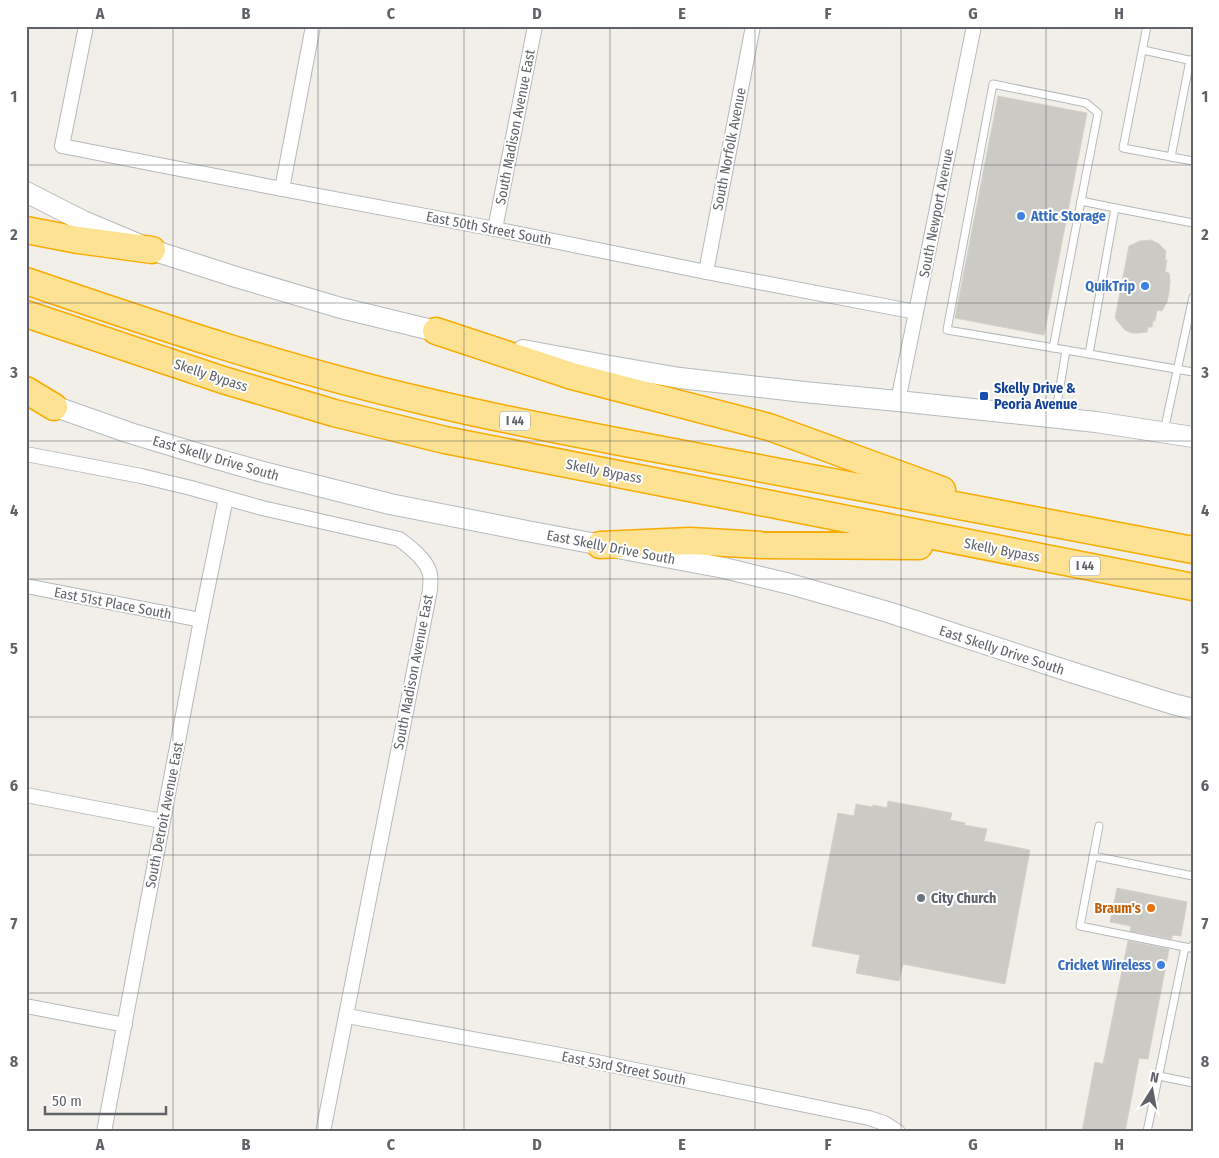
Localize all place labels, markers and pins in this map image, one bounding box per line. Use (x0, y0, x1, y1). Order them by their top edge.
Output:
place label: Attic Storage (1030, 208, 1106, 225)
marker: Attic Storage (1015, 210, 1027, 222)
place label: QuikTrip (1085, 278, 1135, 295)
marker: QuikTrip (1139, 280, 1151, 292)
place label: Skelly Drive & Peoria Avenue (994, 380, 1077, 413)
marker: Skelly Drive & Peoria Avenue (978, 390, 990, 402)
place label: City Church (931, 890, 996, 907)
marker: City Church (915, 892, 927, 904)
place label: Braum's (1095, 900, 1141, 917)
marker: Braum's (1145, 902, 1157, 914)
place label: Cricket Wireless (1058, 957, 1151, 974)
marker: Cricket Wireless (1155, 959, 1167, 971)

